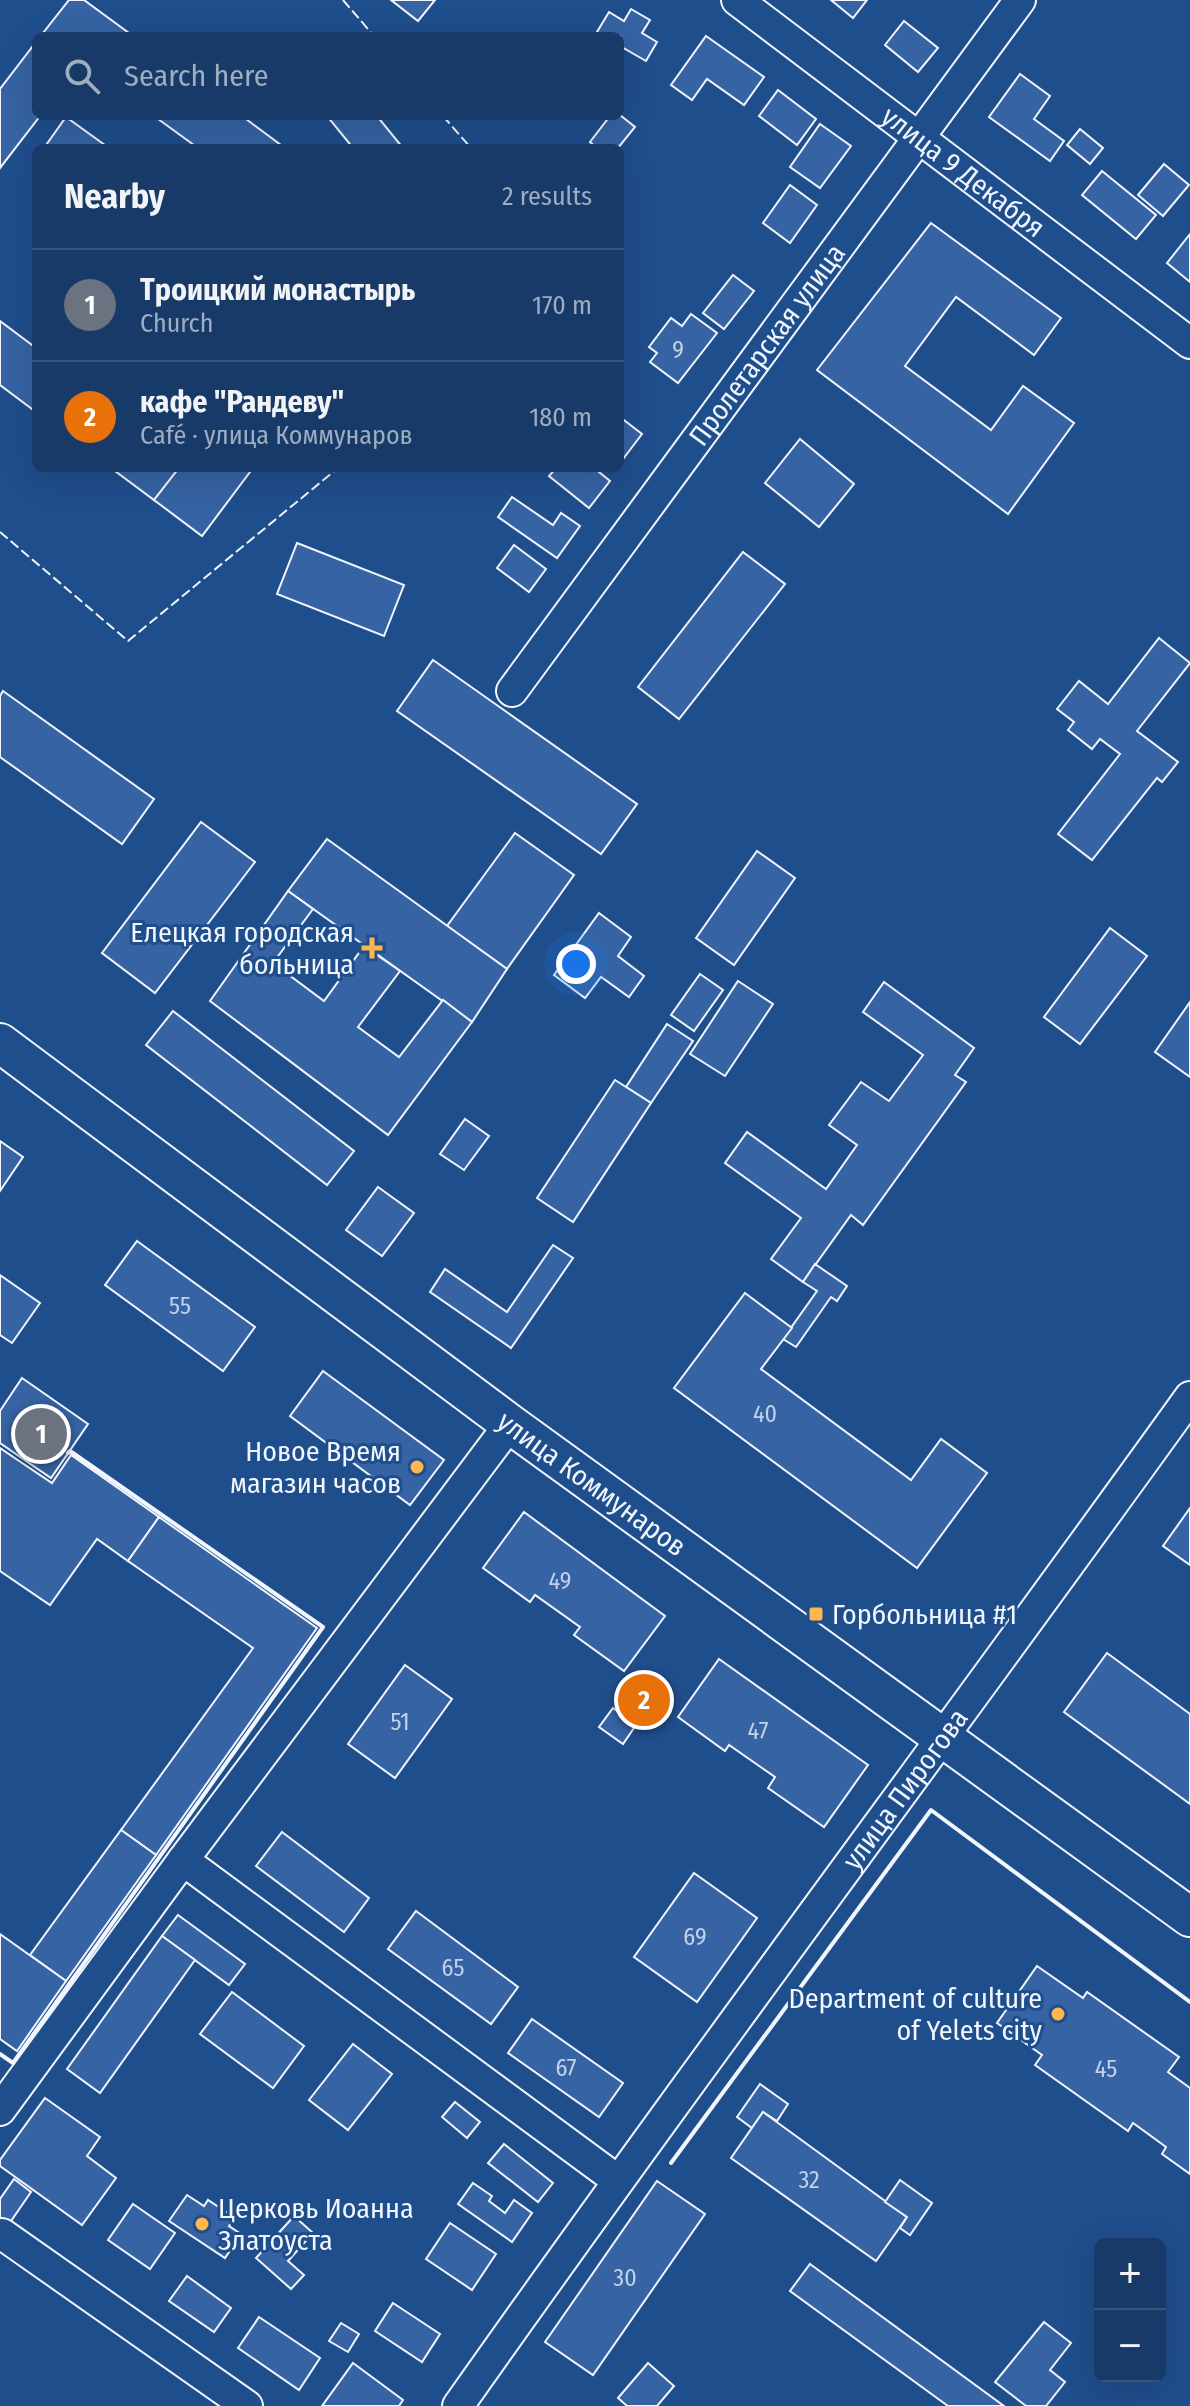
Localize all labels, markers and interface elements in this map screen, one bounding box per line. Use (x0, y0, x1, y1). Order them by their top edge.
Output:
search box (32, 32, 624, 120)
icon: search (60, 54, 104, 98)
text: Search here (124, 58, 269, 94)
street label: улица 9 Декабря (875, 99, 1051, 244)
text: Nearby (64, 176, 165, 217)
text: 2 results (502, 181, 592, 212)
street label: Пролетарская улица (682, 237, 852, 452)
text: Троицкий монастырь (140, 272, 415, 308)
text: 1 (85, 290, 96, 321)
text: 170 m (532, 290, 592, 321)
text: Church (140, 308, 213, 339)
house number: 9 (672, 336, 684, 364)
text: кафе "Рандеву" (140, 384, 344, 420)
text: 2 (84, 402, 96, 433)
text: 180 m (529, 402, 592, 433)
text: Café · улица Коммунаров (140, 420, 413, 451)
place label: Елецкая городская больница (130, 916, 354, 981)
marker: Елецкая городская больница (361, 937, 383, 959)
your location (556, 944, 596, 984)
house number: 55 (169, 1292, 191, 1320)
house number: 40 (753, 1400, 777, 1428)
pin: 1 (15, 1404, 67, 1464)
street label: улица Коммунаров (491, 1404, 693, 1563)
place label: Новое Время магазин часов (230, 1435, 401, 1500)
marker: Новое Время магазин часов (408, 1458, 426, 1476)
house number: 49 (549, 1567, 571, 1595)
place label: Горбольница #1 (832, 1598, 1017, 1631)
marker: Горбольница #1 (807, 1605, 825, 1623)
pin: 2 (618, 1670, 670, 1730)
street label: улица Пирогова (835, 1702, 974, 1875)
house number: 51 (390, 1708, 410, 1736)
house number: 47 (748, 1717, 769, 1745)
house number: 69 (683, 1923, 707, 1951)
house number: 65 (442, 1954, 464, 1982)
place label: Department of culture of Yelets city (788, 1982, 1042, 2047)
marker: Department of culture of Yelets city (1049, 2005, 1067, 2023)
house number: 67 (555, 2054, 577, 2082)
house number: 45 (1095, 2055, 1117, 2083)
house number: 32 (798, 2166, 820, 2194)
place label: Церковь Иоанна Златоуста (218, 2192, 414, 2257)
marker: Церковь Иоанна Златоуста (193, 2215, 211, 2233)
map controls (1094, 2238, 1166, 2382)
button: + (1094, 2238, 1166, 2310)
house number: 30 (613, 2264, 637, 2292)
button: − (1094, 2310, 1166, 2382)

